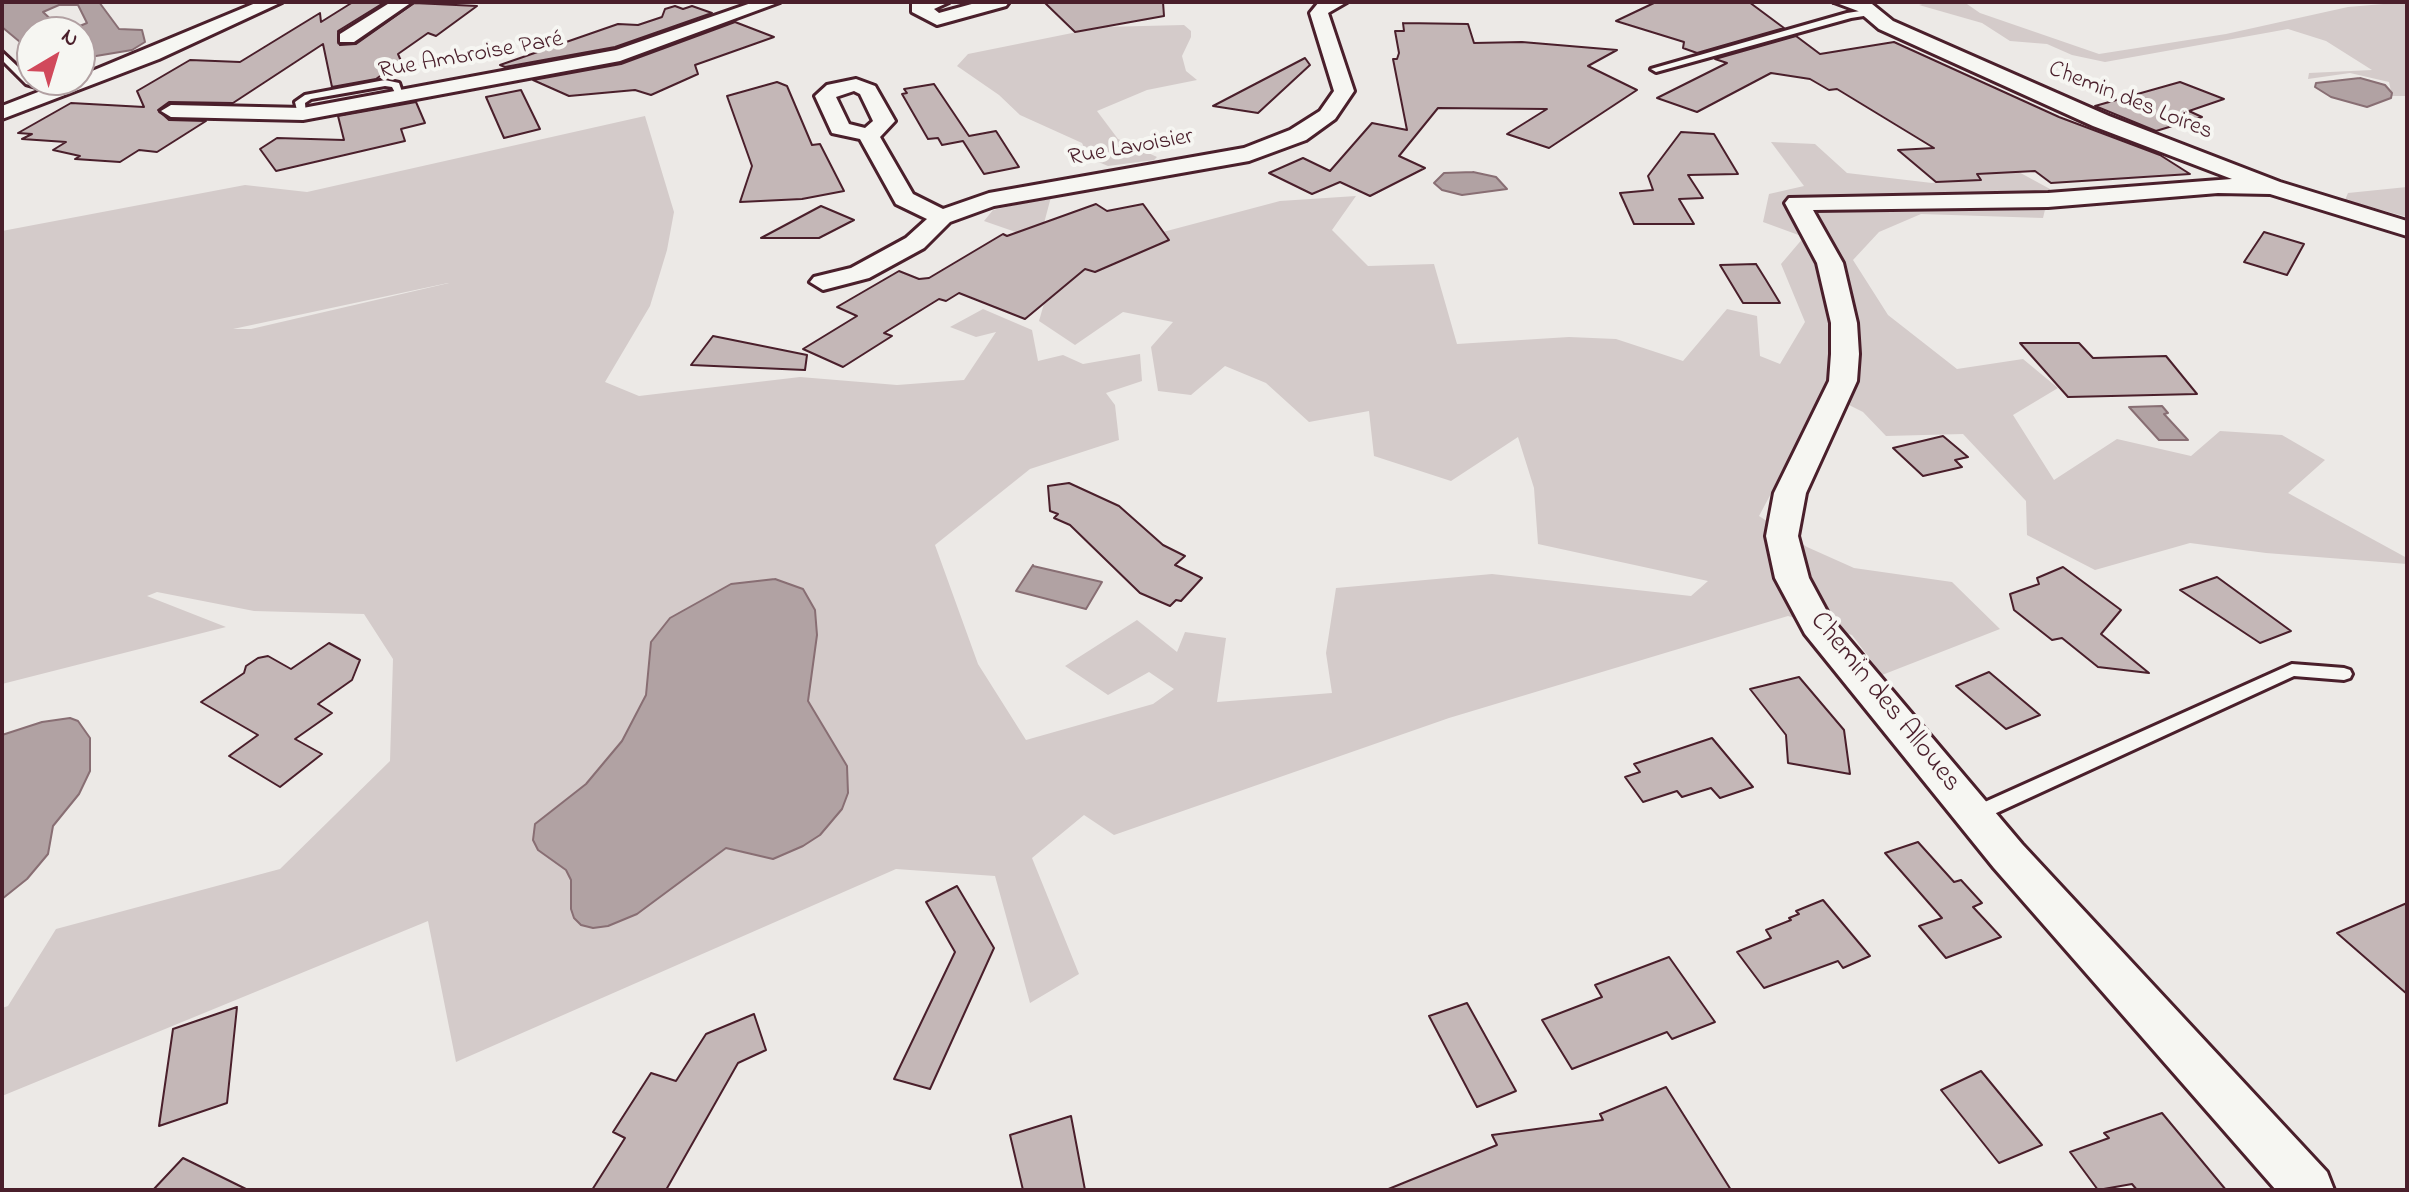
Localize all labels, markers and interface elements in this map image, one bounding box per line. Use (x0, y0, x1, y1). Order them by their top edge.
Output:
north arrow (16, 16, 96, 96)
text: N (54, 21, 85, 56)
street label: Rue Ambroise Paré (377, 27, 565, 87)
street label: Chemin des Loires (2044, 56, 2216, 148)
street label: Rue Lavoisier (1066, 124, 1196, 174)
street label: Chemin des Alloues (1801, 606, 1967, 800)

